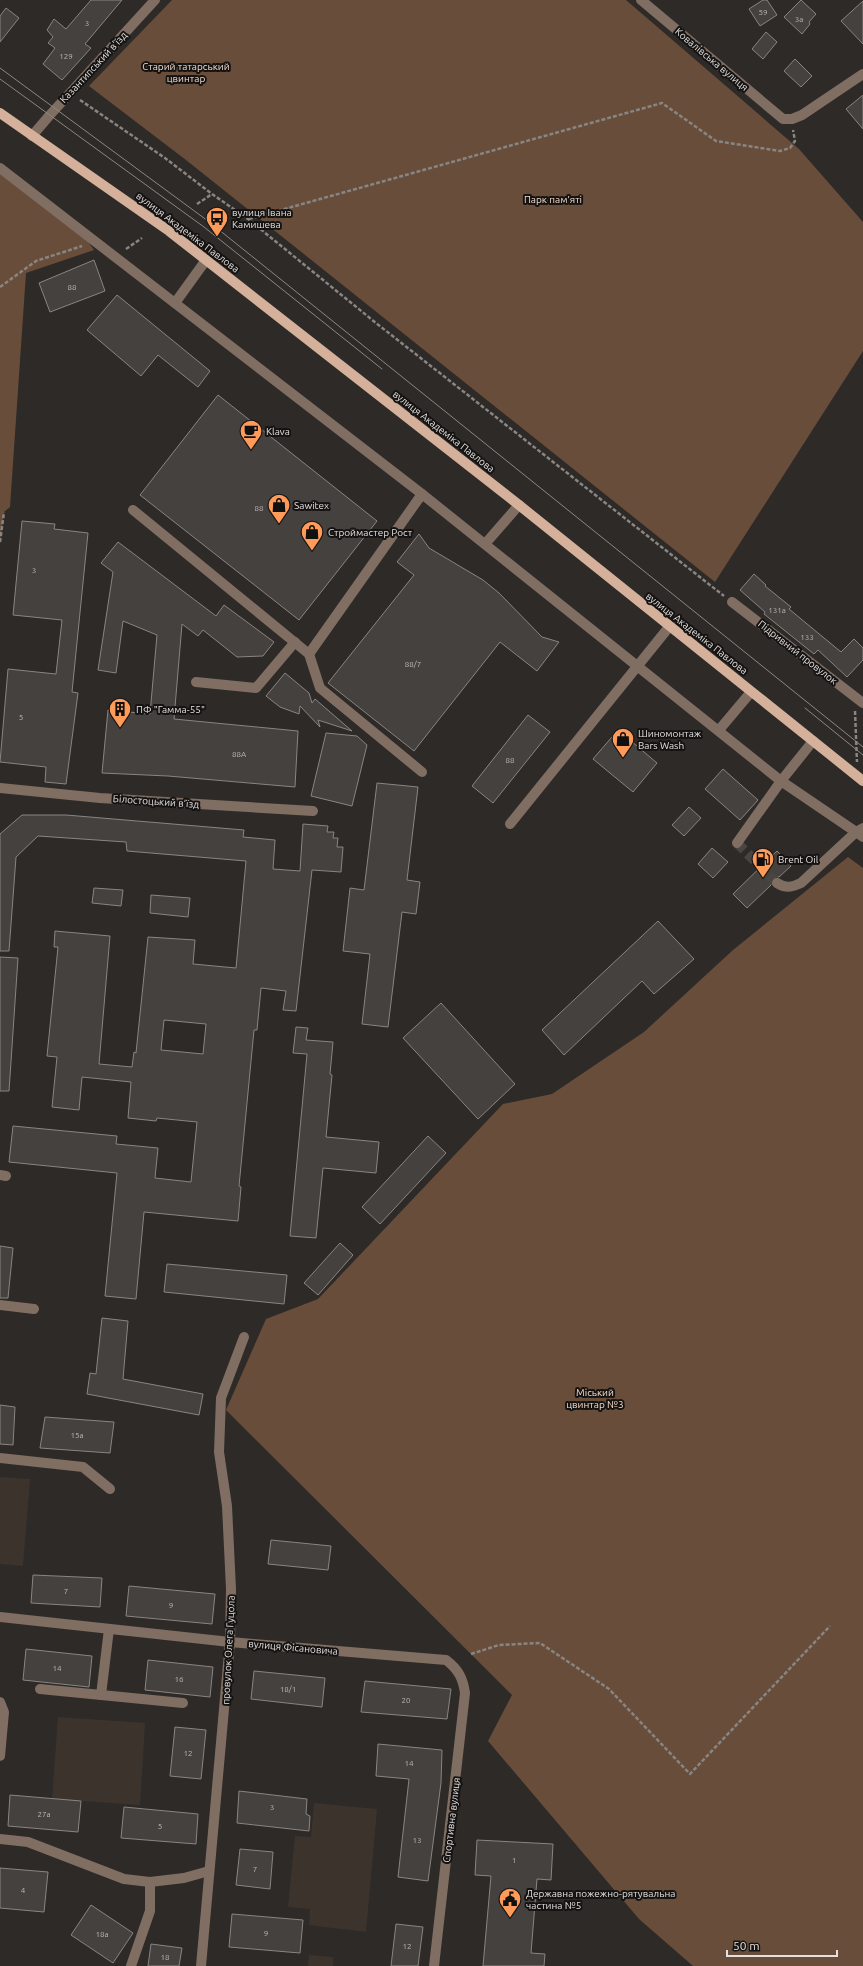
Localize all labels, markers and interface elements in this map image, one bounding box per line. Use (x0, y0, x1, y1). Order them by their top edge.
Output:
house number: 59 (758, 8, 768, 17)
house number: 3а (795, 15, 803, 24)
house number: 3 (85, 19, 89, 28)
street label: Ковалівська вулиця (673, 26, 750, 93)
street label: Казантипський в'їзд (58, 29, 129, 105)
house number: 129 (59, 52, 73, 61)
park label: Старий татарський цвинтар (142, 61, 230, 84)
street label: вулиця Академіка Павлова (134, 190, 241, 275)
park label: Парк пам'яті (524, 194, 582, 205)
bus stop icon: вулиця Івана Камишева (204, 205, 230, 238)
place label: вулиця Івана Камишева (232, 207, 292, 230)
house number: 88 (67, 283, 77, 292)
street label: вулиця Академіка Павлова (391, 388, 497, 474)
cafe icon: Klava (238, 418, 264, 451)
place label: Klava (266, 426, 290, 437)
shop icon: Sawitex (266, 492, 292, 525)
place label: Sawitex (294, 500, 329, 511)
house number: 88 (254, 504, 264, 513)
shop icon: Строймастер Рост (299, 519, 325, 552)
place label: Строймастер Рост (328, 527, 413, 538)
house number: 3 (32, 566, 36, 575)
street label: вулиця Академіка Павлова (644, 590, 750, 676)
house number: 131а (768, 606, 786, 615)
street label: Підривний провулок (756, 618, 839, 687)
house number: 133 (800, 633, 814, 642)
house number: 88/7 (405, 660, 421, 669)
building icon: ПФ "Гамма-55" (107, 696, 133, 729)
place label: ПФ "Гамма-55" (136, 704, 205, 715)
house number: 5 (19, 713, 23, 722)
shop icon: Шиномонтаж Bars Wash (610, 726, 636, 759)
place label: Шиномонтаж Bars Wash (638, 728, 702, 751)
house number: 88А (232, 750, 247, 759)
house number: 88 (505, 756, 515, 765)
street label: Білостоцький в’їзд (112, 793, 200, 810)
fuel station icon: Brent Oil (750, 846, 776, 879)
place label: Brent Oil (778, 854, 819, 865)
park label: Міський цвинтар №3 (566, 1387, 624, 1410)
house number: 15а (70, 1431, 84, 1440)
house number: 7 (64, 1587, 68, 1596)
street label: провулок Олега Гуцола (220, 1595, 237, 1705)
house number: 9 (169, 1601, 173, 1610)
street label: вулиця Фісановича (248, 1638, 338, 1657)
house number: 14 (52, 1664, 62, 1673)
house number: 16 (174, 1675, 184, 1684)
house number: 18/1 (280, 1685, 296, 1694)
house number: 20 (401, 1696, 411, 1705)
house number: 12 (183, 1749, 193, 1758)
house number: 14 (404, 1759, 414, 1768)
street label: Спортивна вулиця (441, 1777, 462, 1863)
house number: 3 (270, 1803, 274, 1812)
house number: 27а (37, 1810, 51, 1819)
house number: 5 (158, 1822, 162, 1831)
house number: 13 (412, 1836, 422, 1845)
house number: 1 (512, 1856, 516, 1865)
house number: 7 (253, 1865, 257, 1874)
house number: 4 (21, 1886, 26, 1895)
public building icon: Державна пожежно-рятувальна частина №5 (497, 1886, 523, 1919)
place label: Державна пожежно-рятувальна частина №5 (526, 1888, 675, 1911)
house number: 9 (264, 1929, 268, 1938)
house number: 18а (95, 1930, 109, 1939)
scale bar (727, 1932, 837, 1958)
text: 50 m (733, 1939, 760, 1952)
house number: 12 (402, 1942, 412, 1951)
house number: 18 (160, 1953, 170, 1962)

